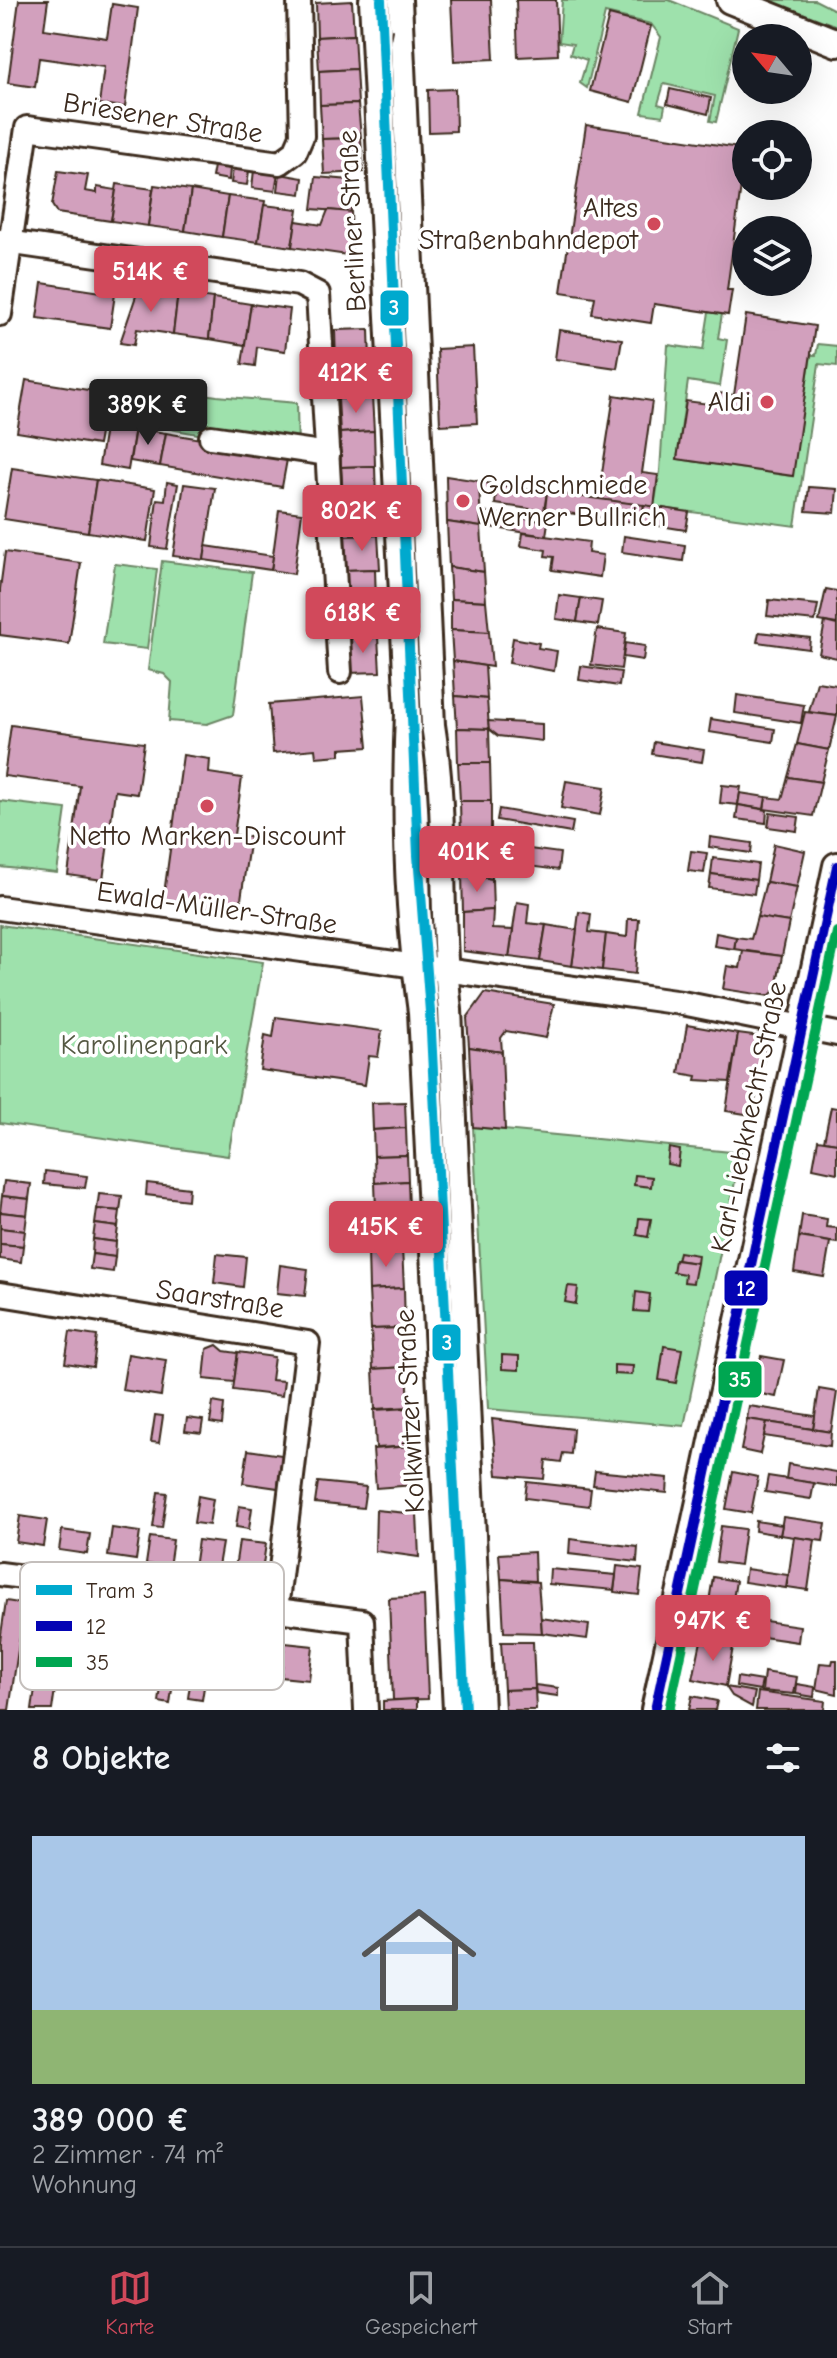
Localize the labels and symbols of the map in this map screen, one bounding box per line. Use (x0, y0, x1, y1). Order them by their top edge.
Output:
north arrow (732, 24, 812, 104)
street label: Briesener Straße (61, 86, 265, 150)
street label: Berliner Straße (331, 129, 373, 313)
place label: Altes Straßenbahndepot (419, 192, 639, 256)
marker: Altes Straßenbahndepot (645, 215, 663, 233)
pin: 514K € (86, 246, 216, 314)
line badge: 3 (379, 289, 410, 327)
text: 3 (389, 295, 399, 321)
pin: 412K € (291, 347, 421, 415)
pin: 389K € (83, 379, 213, 447)
place label: Aldi (707, 386, 751, 418)
marker: Aldi (758, 393, 776, 411)
place label: Goldschmiede Werner Bullrich (479, 469, 666, 533)
pin: 802K € (297, 485, 427, 553)
marker: Goldschmiede Werner Bullrich (454, 492, 472, 510)
pin: 618K € (298, 587, 428, 655)
marker: Netto Marken-Discount (198, 797, 216, 815)
place label: Netto Marken-Discount (69, 820, 346, 852)
pin: 401K € (412, 826, 542, 894)
street label: Ewald-Müller-Straße (95, 875, 339, 941)
street label: Karl-Liebknecht-Straße (705, 979, 793, 1255)
park label: Karolinenpark (60, 1029, 228, 1061)
pin: 415K € (321, 1201, 451, 1269)
line badge: 12 (723, 1269, 769, 1307)
street label: Saarstraße (154, 1273, 286, 1325)
text: 12 (736, 1276, 756, 1302)
street label: Kolkwitzer Straße (389, 1308, 431, 1514)
line badge: 3 (431, 1323, 462, 1362)
text: 3 (442, 1330, 452, 1356)
line badge: 35 (717, 1360, 763, 1399)
text: 35 (729, 1367, 751, 1393)
legend (20, 1562, 284, 1690)
text: Tram 3 (86, 1578, 154, 1604)
pin: 947K € (648, 1595, 778, 1663)
text: 12 (86, 1614, 106, 1640)
text: 35 (86, 1650, 109, 1676)

